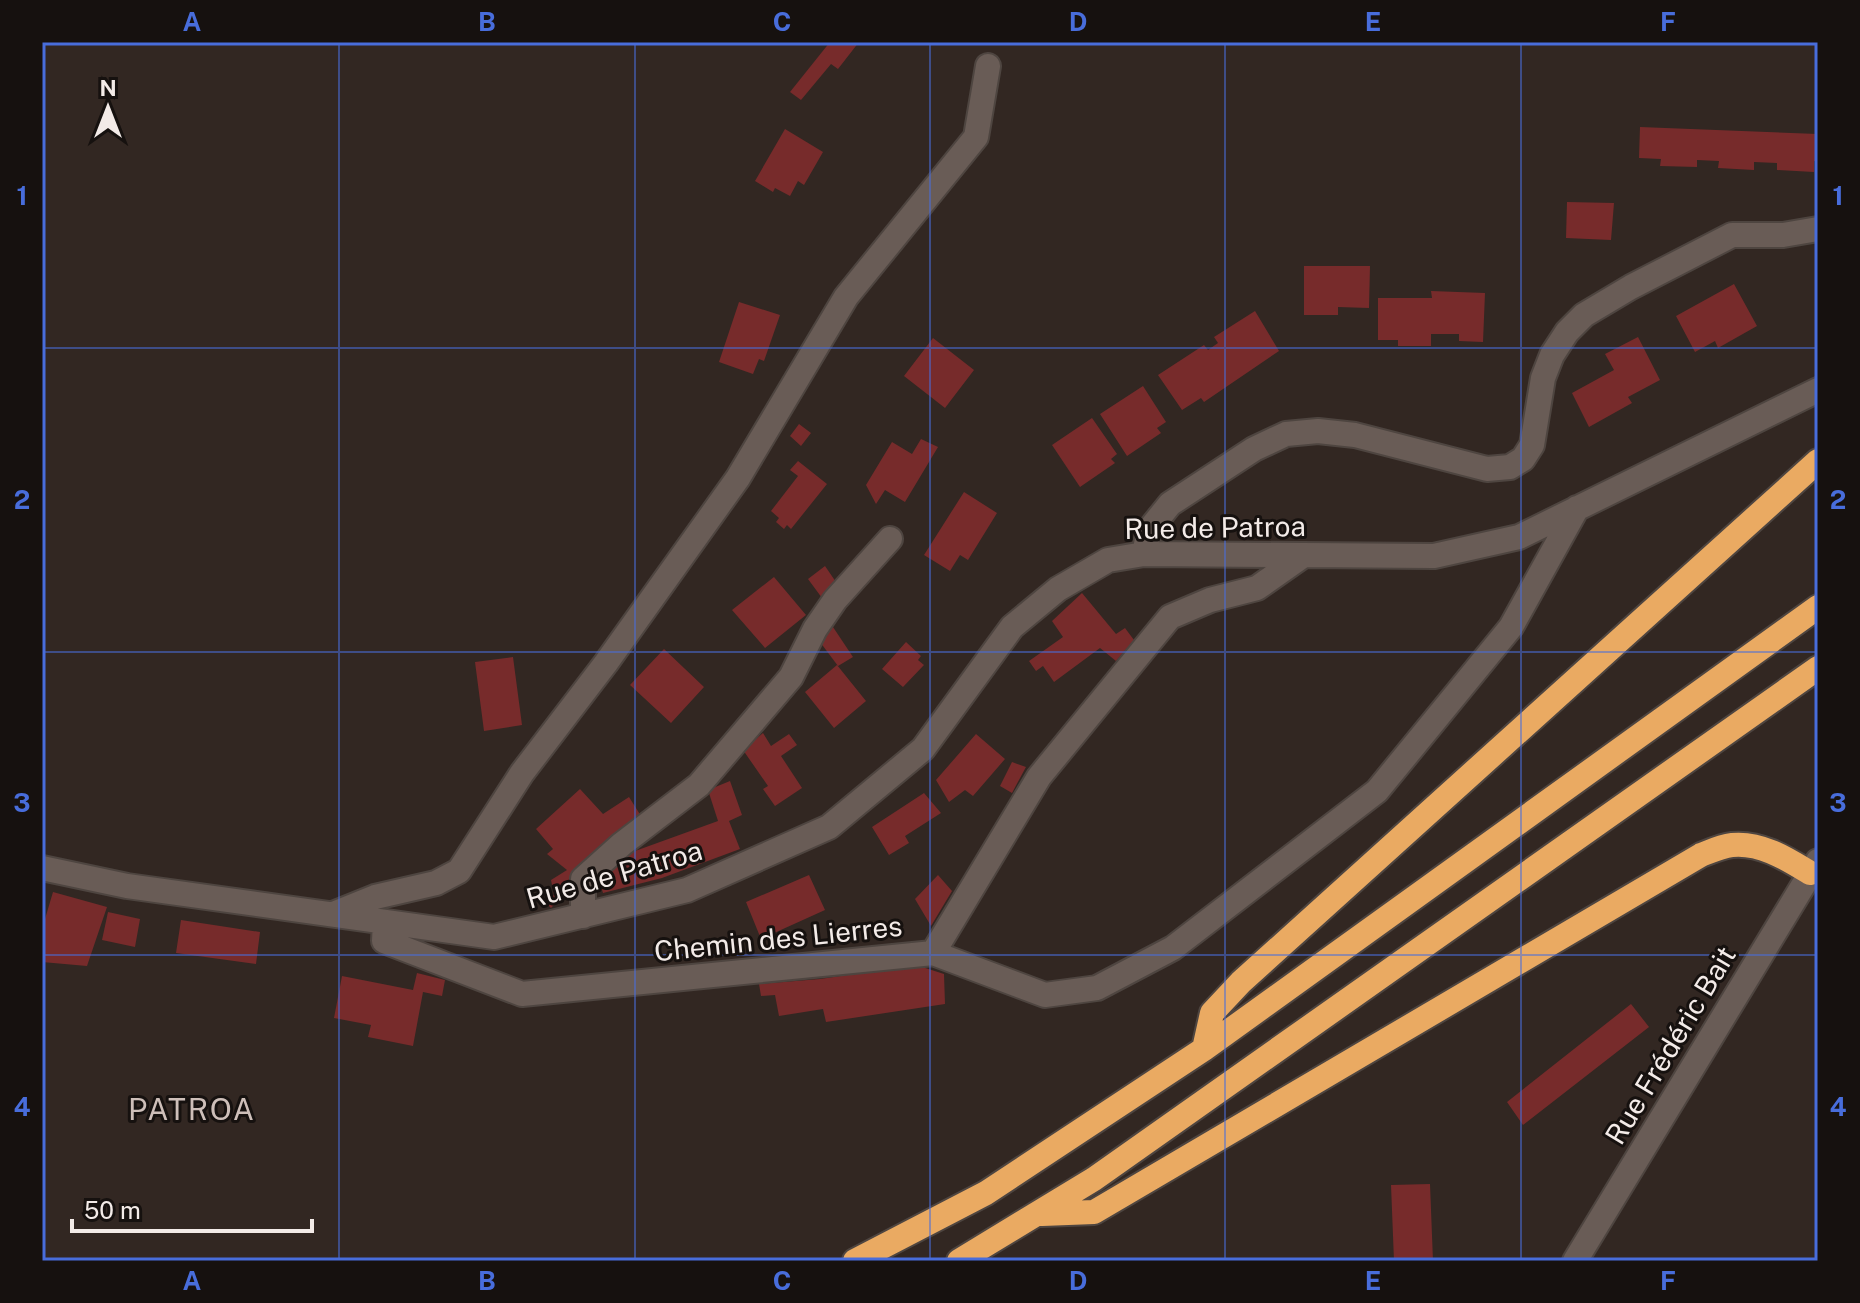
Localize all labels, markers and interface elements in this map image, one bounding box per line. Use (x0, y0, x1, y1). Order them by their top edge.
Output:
text: A (183, 6, 202, 37)
text: B (478, 6, 496, 37)
text: C (773, 6, 791, 37)
text: D (1069, 6, 1087, 37)
text: E (1365, 6, 1381, 37)
text: F (1660, 6, 1676, 37)
north arrow (68, 68, 148, 148)
text: N (99, 75, 117, 101)
text: 1 (16, 180, 28, 211)
text: 1 (1832, 180, 1844, 211)
text: 2 (14, 484, 30, 515)
text: 2 (1830, 484, 1846, 515)
street label: Rue de Patroa (1124, 509, 1306, 545)
text: 3 (13, 787, 31, 818)
text: 3 (1829, 787, 1847, 818)
street label: Rue de Patroa (522, 833, 706, 915)
street label: Chemin des Lierres (652, 909, 904, 967)
street label: Rue Frédéric Bait (1598, 940, 1742, 1150)
text: 4 (13, 1091, 31, 1122)
district label: PATROA (128, 1091, 256, 1127)
text: 4 (1829, 1091, 1847, 1122)
scale bar (72, 1183, 312, 1233)
text: 50 m (84, 1196, 141, 1224)
text: A (183, 1265, 202, 1296)
text: B (478, 1265, 496, 1296)
text: C (773, 1265, 791, 1296)
text: D (1069, 1265, 1087, 1296)
text: E (1365, 1265, 1381, 1296)
text: F (1660, 1265, 1676, 1296)

